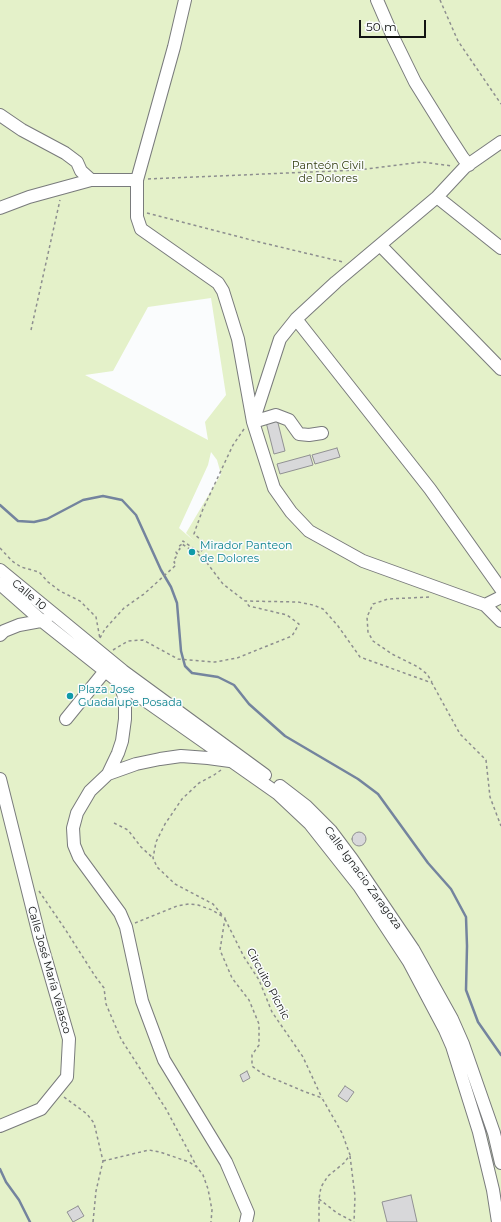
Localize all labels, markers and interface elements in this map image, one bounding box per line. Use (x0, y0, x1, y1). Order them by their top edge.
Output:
scale bar (361, 12, 428, 38)
text: 50 m (366, 19, 397, 34)
park label: Panteón Civil de Dolores (292, 159, 364, 185)
place label: Mirador Panteon de Dolores (200, 539, 292, 565)
marker: Mirador Panteon de Dolores (187, 547, 197, 557)
street label: Calle 10 (9, 577, 49, 613)
place label: Plaza Jose Guadalupe Posada (78, 683, 182, 709)
marker: Plaza Jose Guadalupe Posada (65, 691, 75, 701)
street label: Calle Ignacio Zaragoza (321, 824, 405, 932)
street label: Calle José María Velasco (24, 905, 74, 1035)
street label: Circuito Pícnic (244, 946, 292, 1022)

